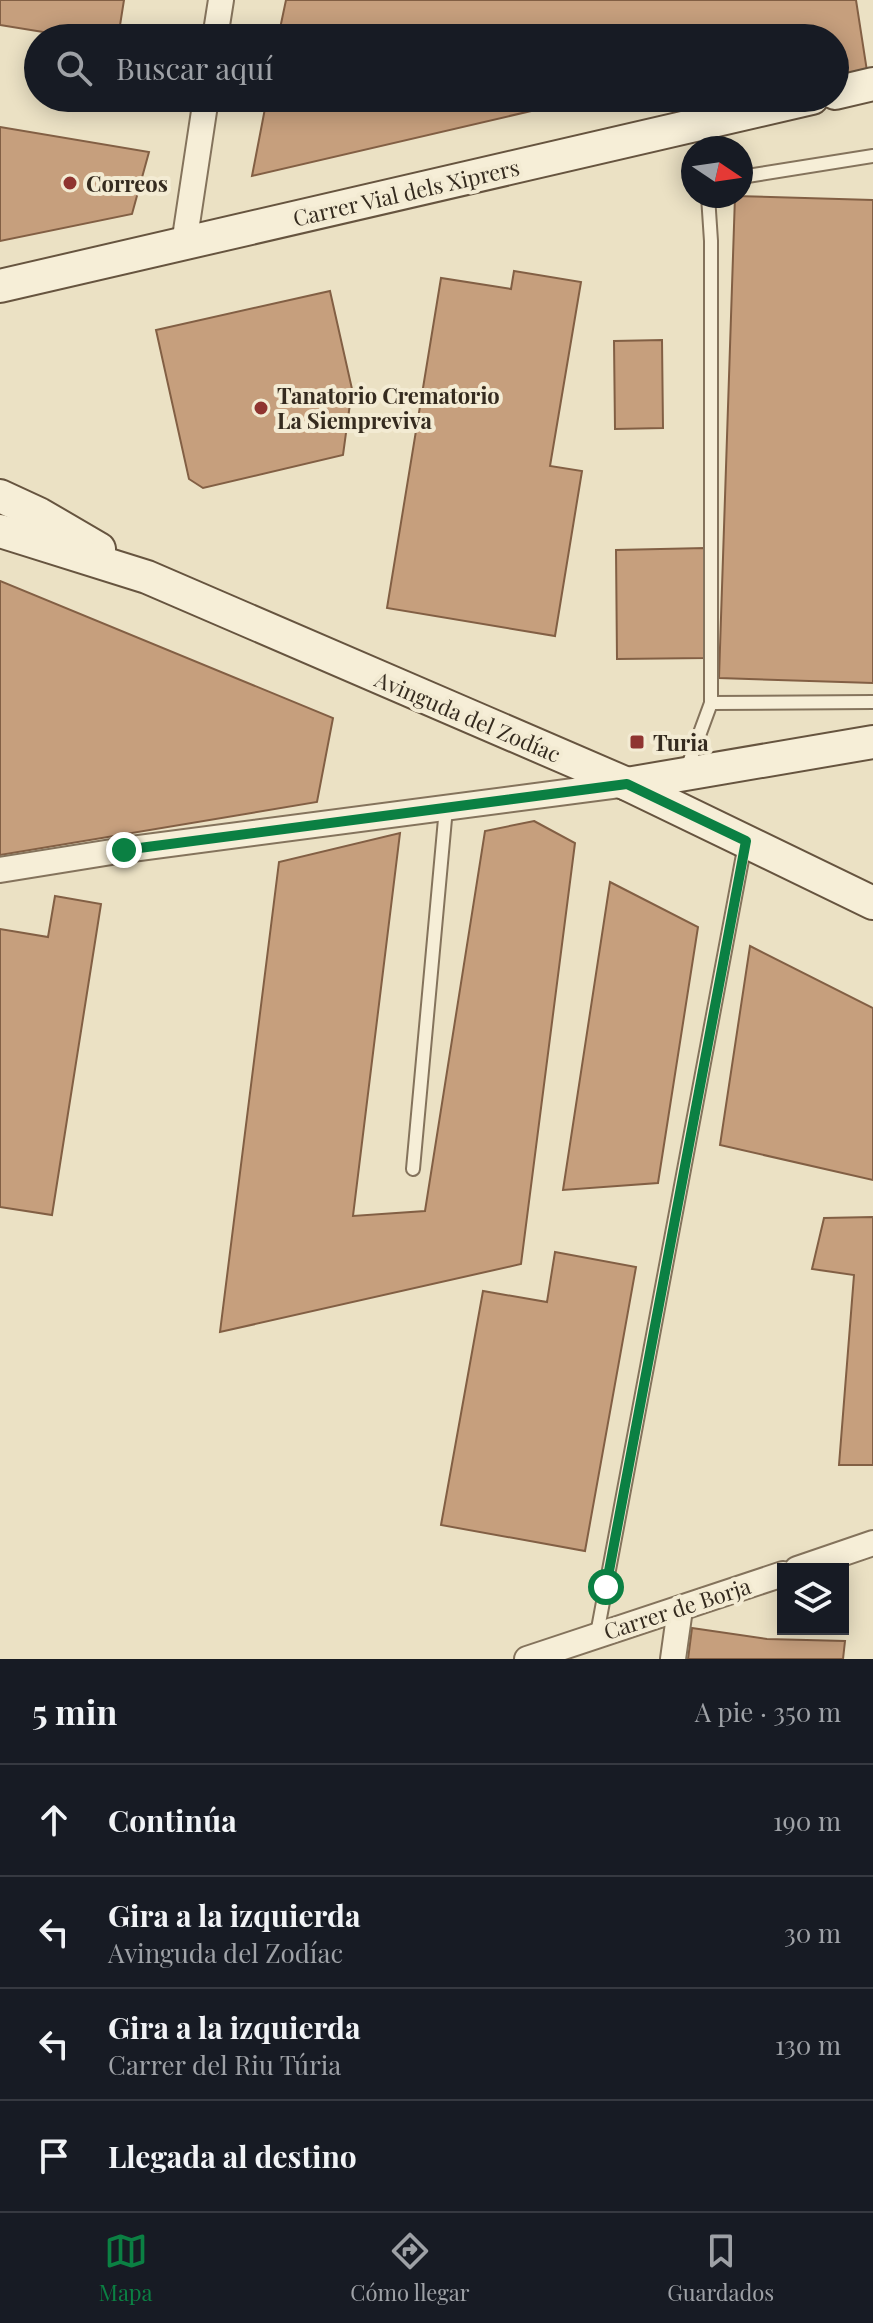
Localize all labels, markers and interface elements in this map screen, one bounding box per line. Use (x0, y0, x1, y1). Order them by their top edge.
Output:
search box (24, 24, 849, 112)
icon: search (52, 46, 96, 90)
text: Buscar aquí (116, 48, 273, 88)
north arrow (681, 136, 753, 208)
street label: Carrer Vial dels Xiprers (290, 151, 522, 233)
place label: Correos (86, 168, 168, 198)
marker: Correos (61, 174, 79, 192)
place label: Tanatorio Crematorio La Siempreviva (277, 380, 500, 435)
marker: Tanatorio Crematorio La Siempreviva (252, 399, 270, 417)
street label: Avinguda del Zodíac (370, 663, 565, 769)
place label: Turia (653, 727, 709, 757)
marker: Turia (628, 733, 646, 751)
route end (106, 832, 142, 868)
map controls (777, 1563, 849, 1635)
button: layers (777, 1563, 849, 1635)
route start (588, 1569, 624, 1605)
street label: Carrer de Borja (600, 1570, 754, 1646)
text: 5 min (32, 1688, 117, 1734)
text: A pie · 350 m (695, 1694, 841, 1729)
icon: ahead (32, 1798, 76, 1842)
text: Continúa (108, 1800, 237, 1840)
text: 190 m (773, 1803, 841, 1838)
text: Gira a la izquierda (108, 1895, 361, 1935)
icon: left (32, 1910, 76, 1954)
text: 30 m (784, 1915, 841, 1950)
text: Avinguda del Zodíac (108, 1935, 343, 1970)
text: Gira a la izquierda (108, 2007, 361, 2047)
icon: left (32, 2022, 76, 2066)
text: 130 m (775, 2027, 841, 2062)
text: Carrer del Riu Túria (108, 2047, 341, 2082)
icon: arrive (32, 2134, 76, 2178)
text: Llegada al destino (108, 2136, 357, 2176)
tab: Mapa (99, 2229, 153, 2307)
tab: Cómo llegar (350, 2229, 470, 2307)
tab: Guardados (667, 2229, 774, 2307)

